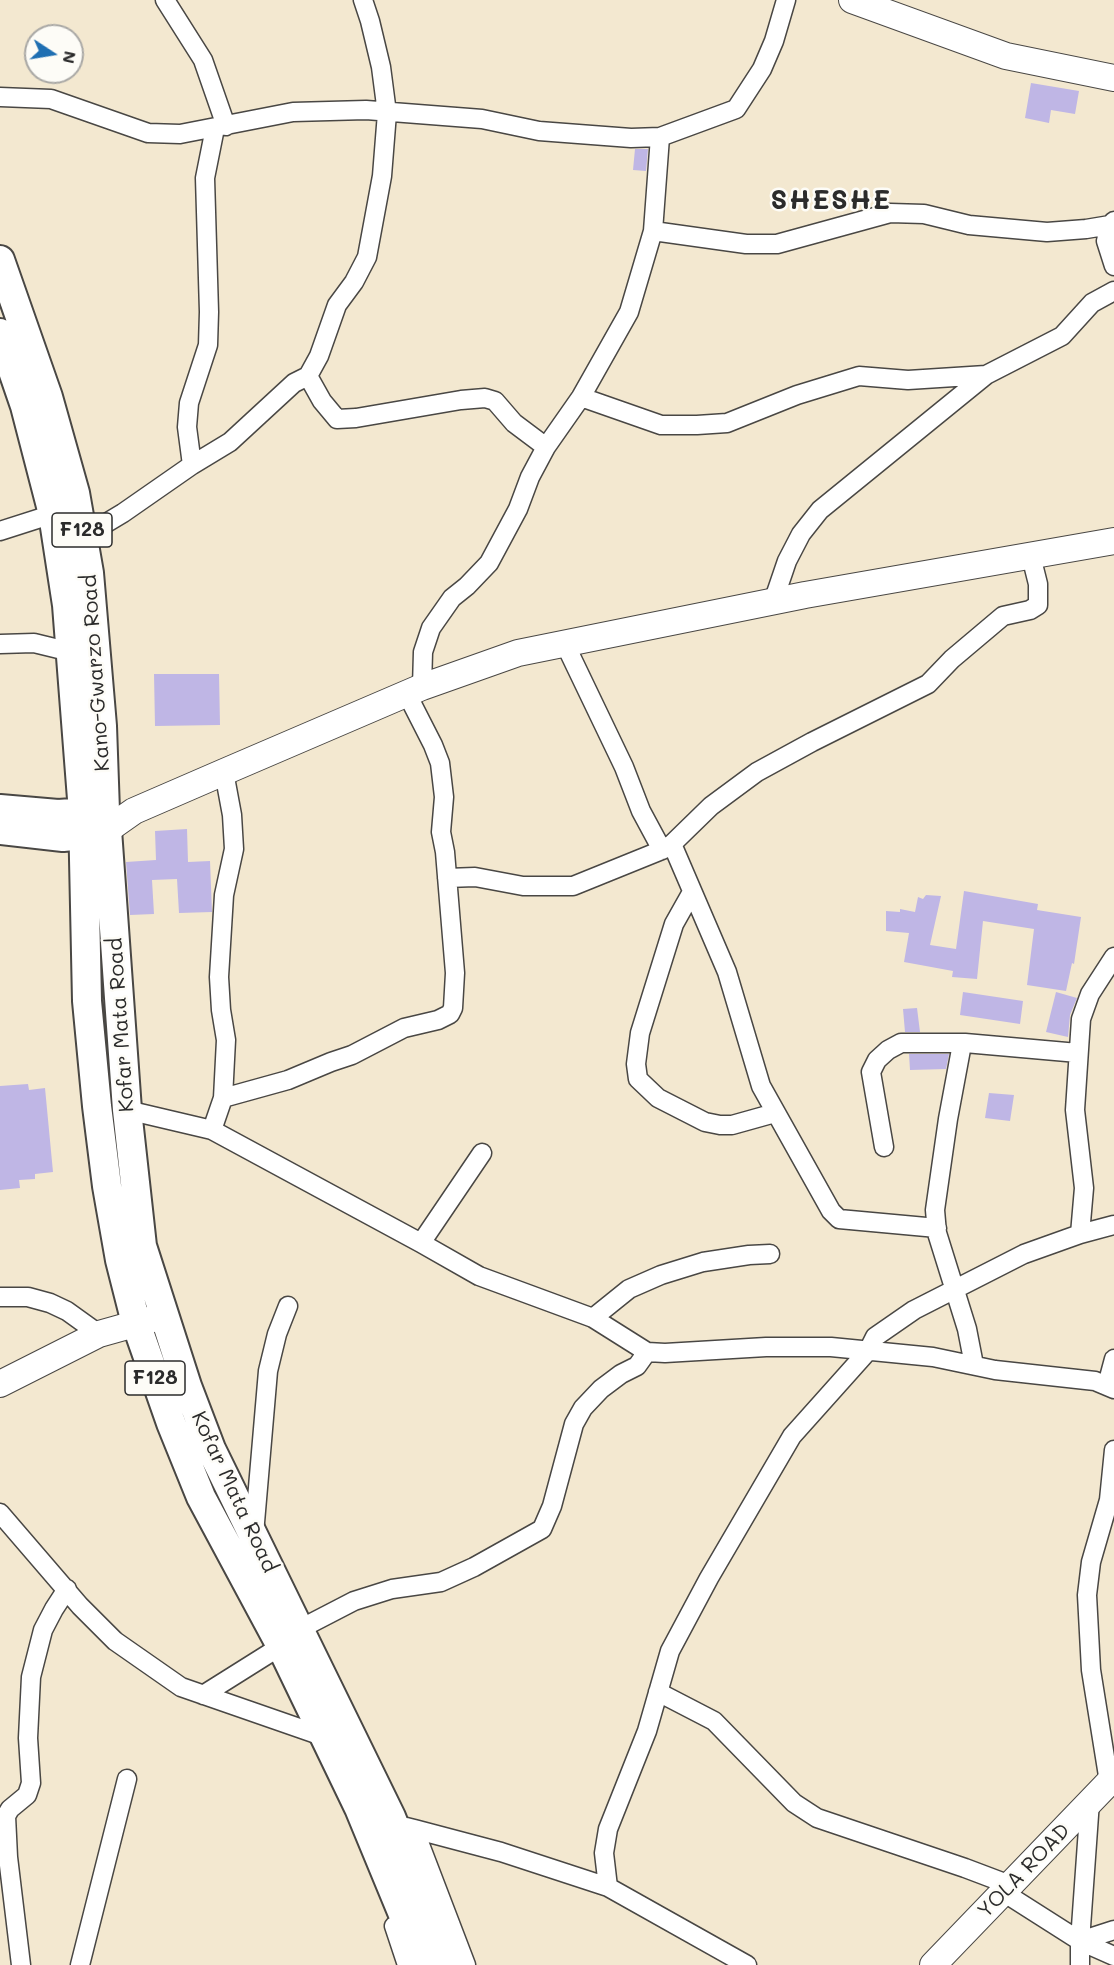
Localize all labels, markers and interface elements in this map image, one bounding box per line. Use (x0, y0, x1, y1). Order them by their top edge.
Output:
north arrow (24, 24, 84, 84)
text: N (59, 49, 82, 66)
district label: SHESHE (771, 185, 891, 217)
road number: F128 (52, 513, 112, 547)
street label: Kano-Gwarzo Road (77, 574, 115, 772)
street label: Kofar Mata Road (102, 937, 140, 1113)
road number: F128 (125, 1361, 185, 1395)
street label: Kofar Mata Road (186, 1407, 282, 1577)
street label: YOLA ROAD (973, 1818, 1075, 1924)

